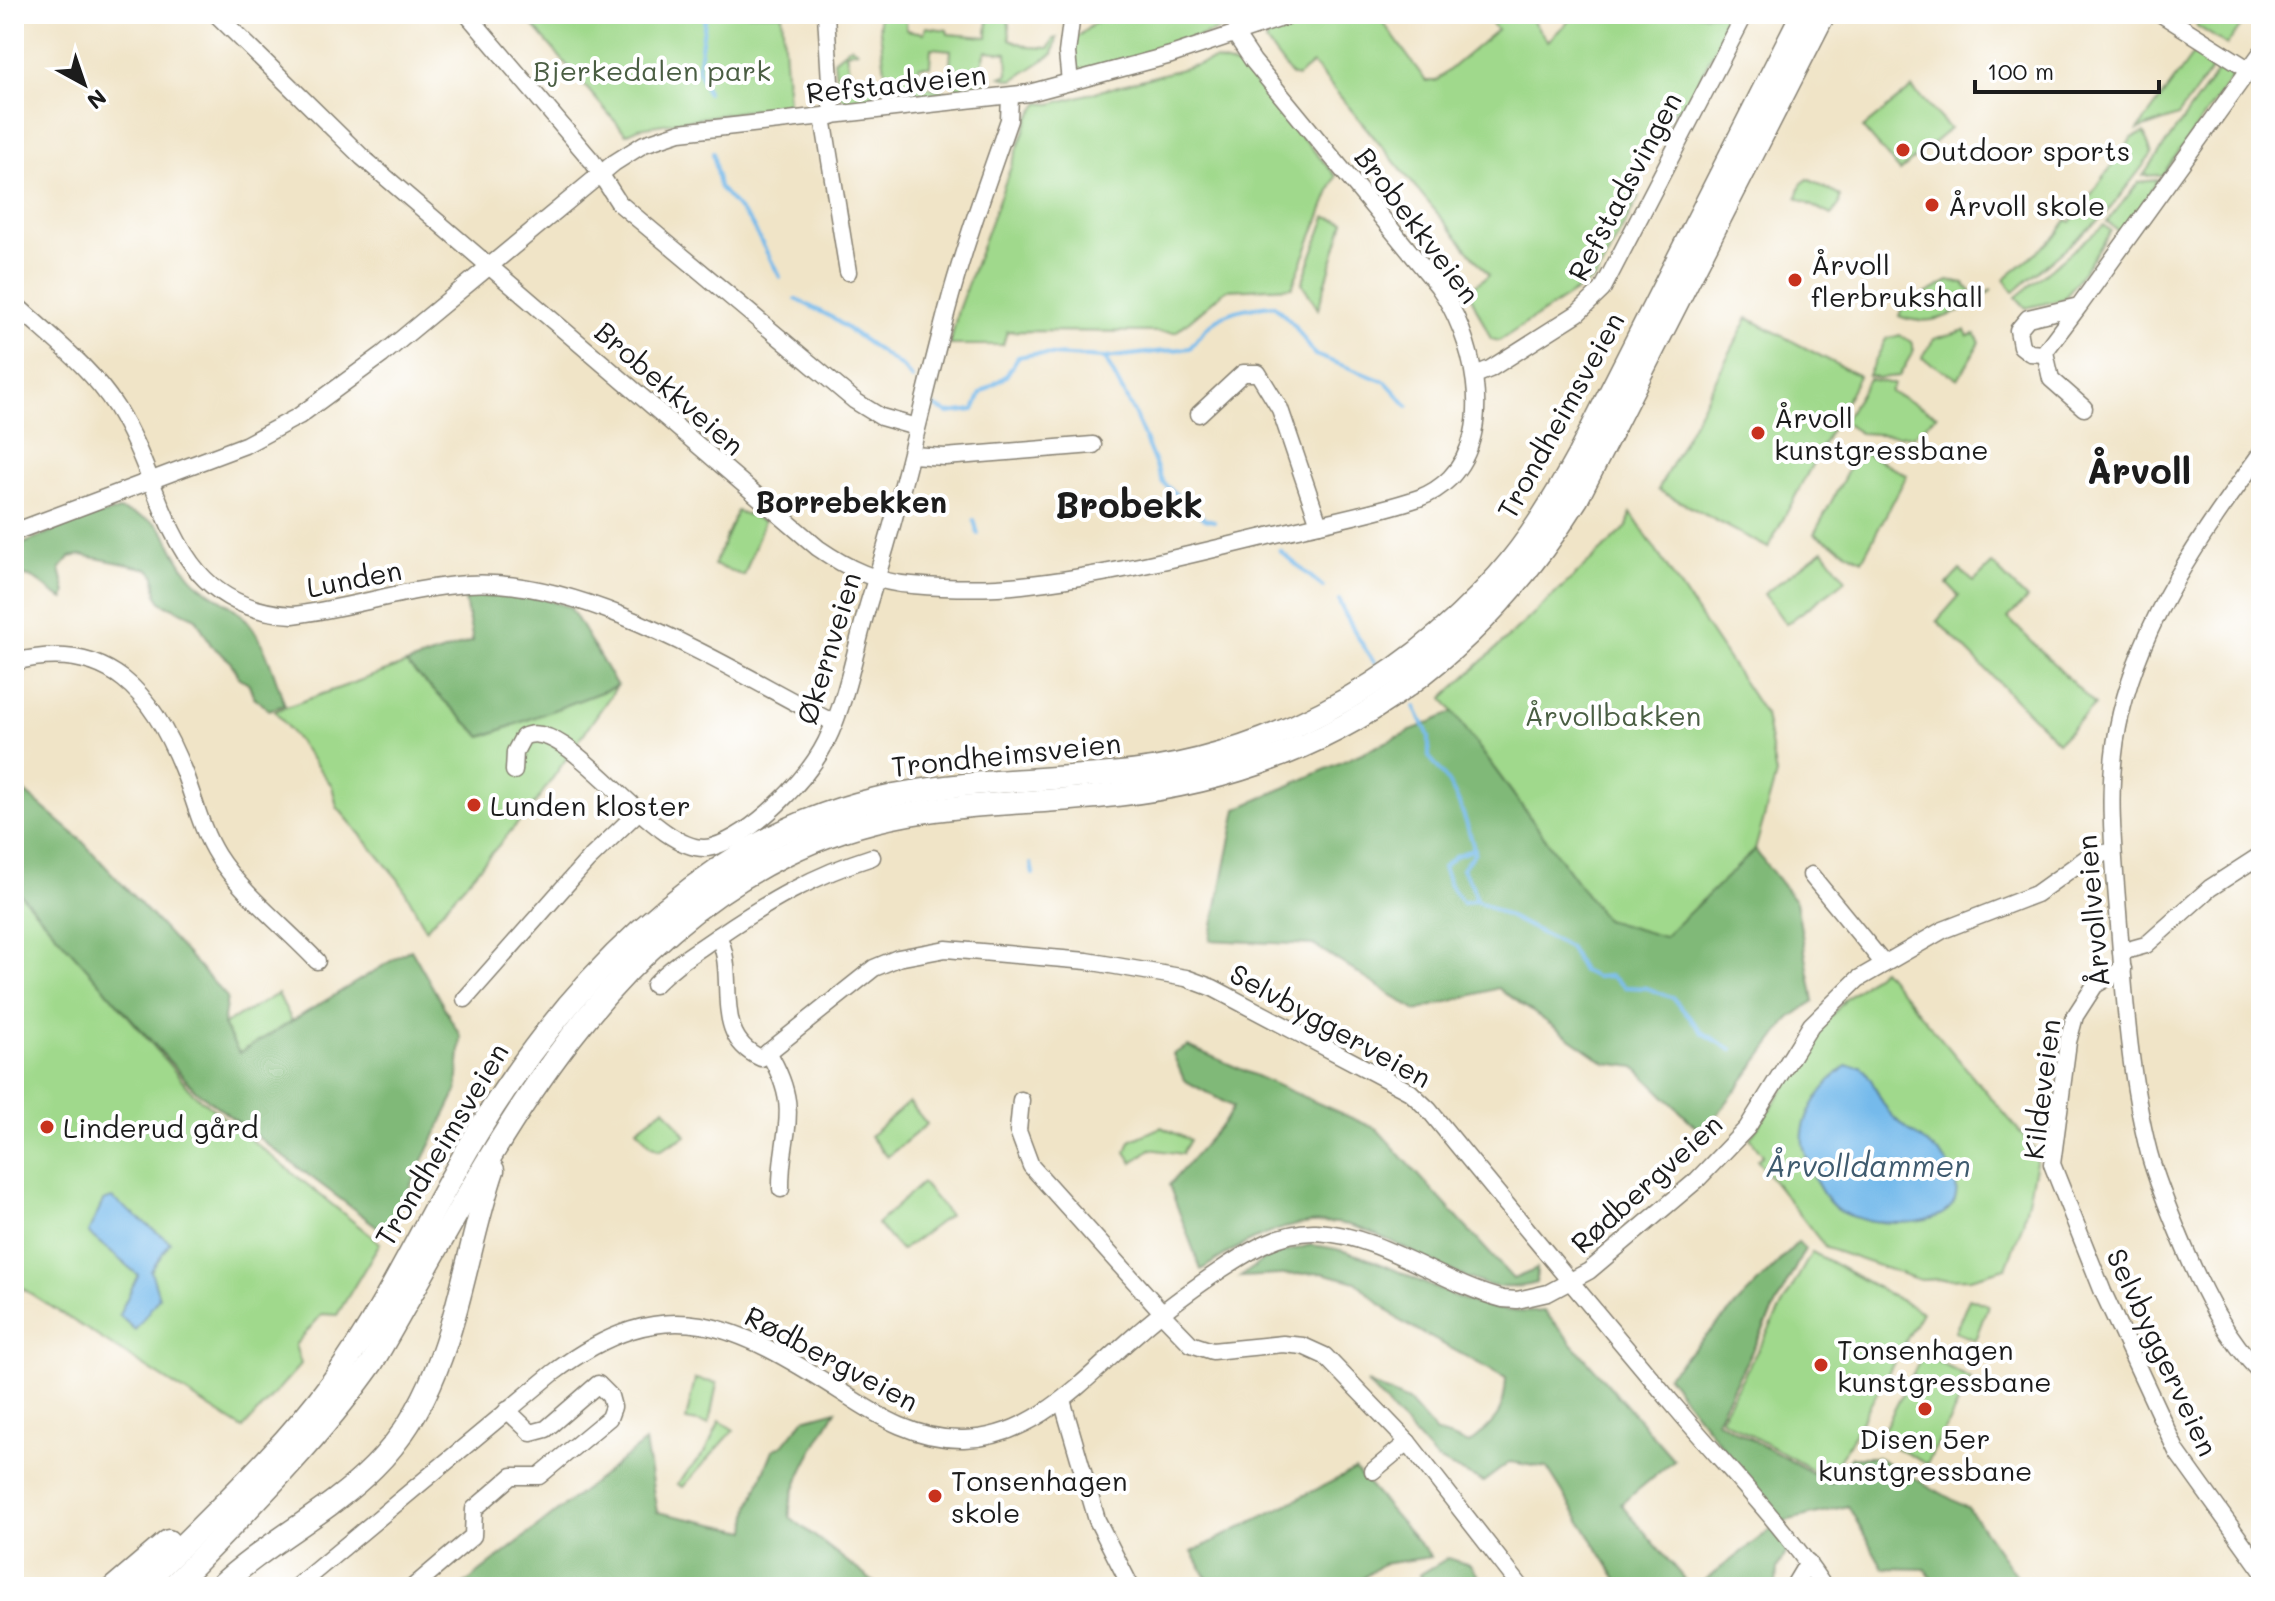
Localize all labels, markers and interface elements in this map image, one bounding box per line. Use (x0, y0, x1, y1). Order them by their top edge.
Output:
north arrow (44, 44, 124, 124)
scale bar (1975, 44, 2159, 94)
park label: Bjerkedalen park (533, 52, 771, 88)
text: 100 m (1987, 55, 2054, 86)
street label: Refstadveien (804, 56, 988, 110)
text: N (81, 83, 113, 116)
street label: Refstadsvingen (1559, 85, 1689, 287)
place label: Outdoor sports (1919, 132, 2130, 168)
street label: Brobekkveien (1348, 140, 1488, 310)
marker: Outdoor sports (1894, 141, 1912, 159)
place label: Årvoll skole (1948, 187, 2105, 223)
marker: Årvoll skole (1923, 196, 1941, 214)
place label: Årvoll flerbrukshall (1811, 246, 1983, 314)
marker: Årvoll flerbrukshall (1786, 271, 1804, 289)
street label: Trondheimsveien (1488, 305, 1632, 525)
street label: Brobekkveien (588, 313, 752, 463)
place label: Årvoll kunstgressbane (1774, 399, 1989, 467)
marker: Årvoll kunstgressbane (1749, 424, 1767, 442)
district label: Årvoll (2087, 446, 2191, 493)
district label: Brobekk (1055, 480, 1203, 527)
district label: Borrebekken (755, 481, 947, 521)
street label: Lunden (303, 551, 405, 605)
street label: Økernveien (788, 567, 868, 729)
park label: Årvollbakken (1525, 697, 1701, 733)
street label: Trondheimsveien (889, 724, 1123, 784)
place label: Lunden kloster (490, 787, 691, 823)
marker: Lunden kloster (465, 796, 483, 814)
street label: Årvollveien (2067, 833, 2117, 989)
street label: Selvbyggerveien (1224, 955, 1438, 1095)
street label: Kildeveien (2015, 1017, 2067, 1161)
street label: Trondheimsveien (366, 1036, 516, 1252)
street label: Rødbergveien (1563, 1106, 1729, 1260)
place label: Linderud gård (63, 1109, 258, 1145)
marker: Linderud gård (38, 1118, 56, 1136)
water label: Årvolldammen (1765, 1145, 1971, 1185)
street label: Selvbyggerveien (2099, 1243, 2227, 1461)
street label: Rødbergveien (739, 1297, 925, 1419)
place label: Tonsenhagen kunstgressbane (1837, 1331, 2052, 1399)
marker: Tonsenhagen kunstgressbane (1812, 1356, 1830, 1374)
marker: Disen 5er kunstgressbane (1916, 1400, 1934, 1418)
place label: Disen 5er kunstgressbane (1818, 1420, 2032, 1488)
place label: Tonsenhagen skole (951, 1462, 1128, 1530)
marker: Tonsenhagen skole (926, 1487, 944, 1505)

